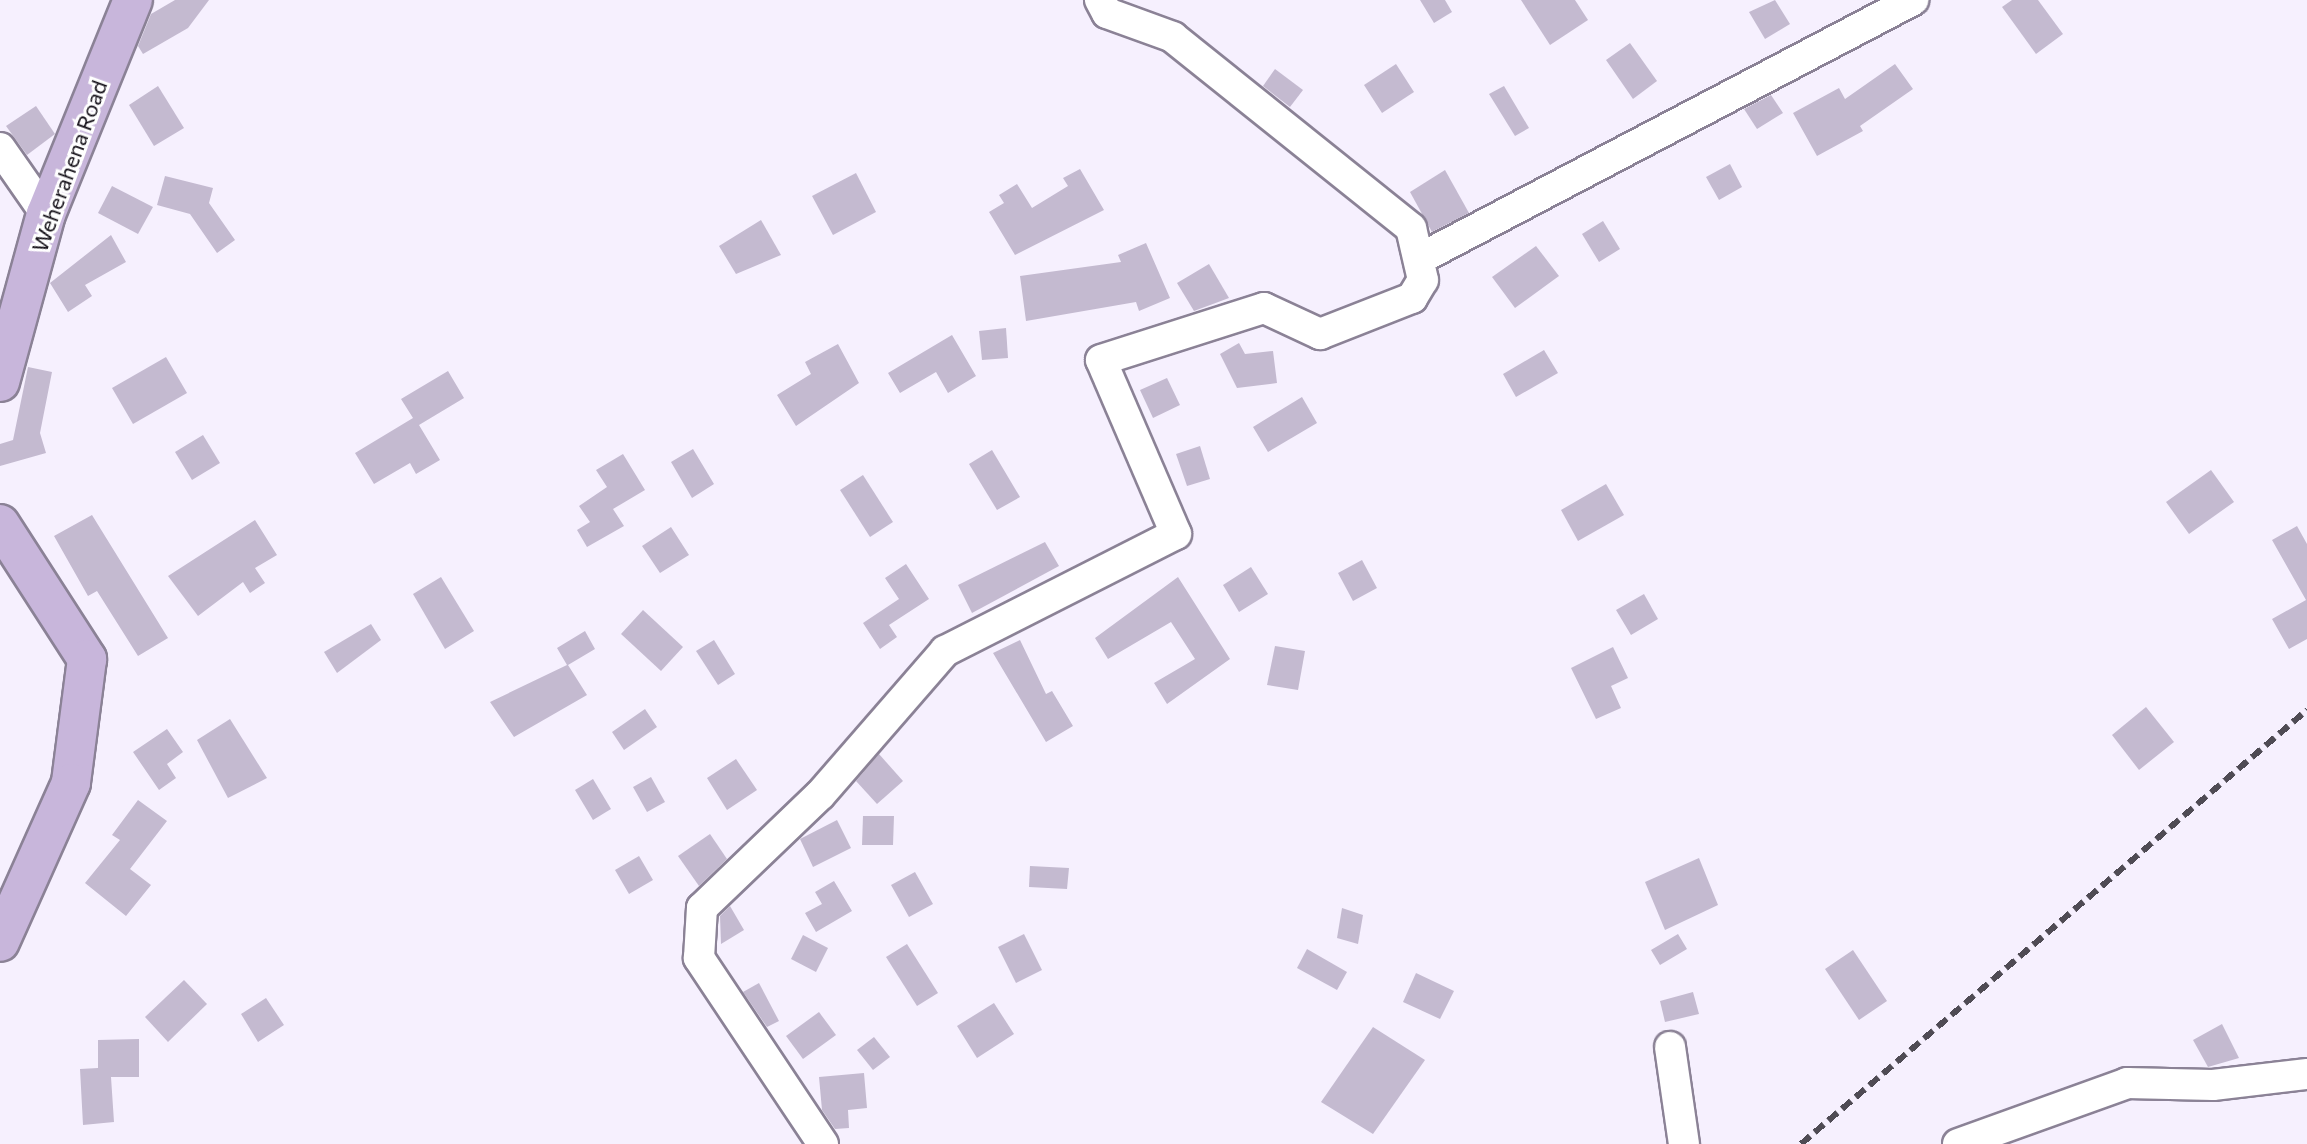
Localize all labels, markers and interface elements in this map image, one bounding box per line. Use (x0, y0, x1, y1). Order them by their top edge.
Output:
street label: Weherahena Road (26, 77, 112, 255)

